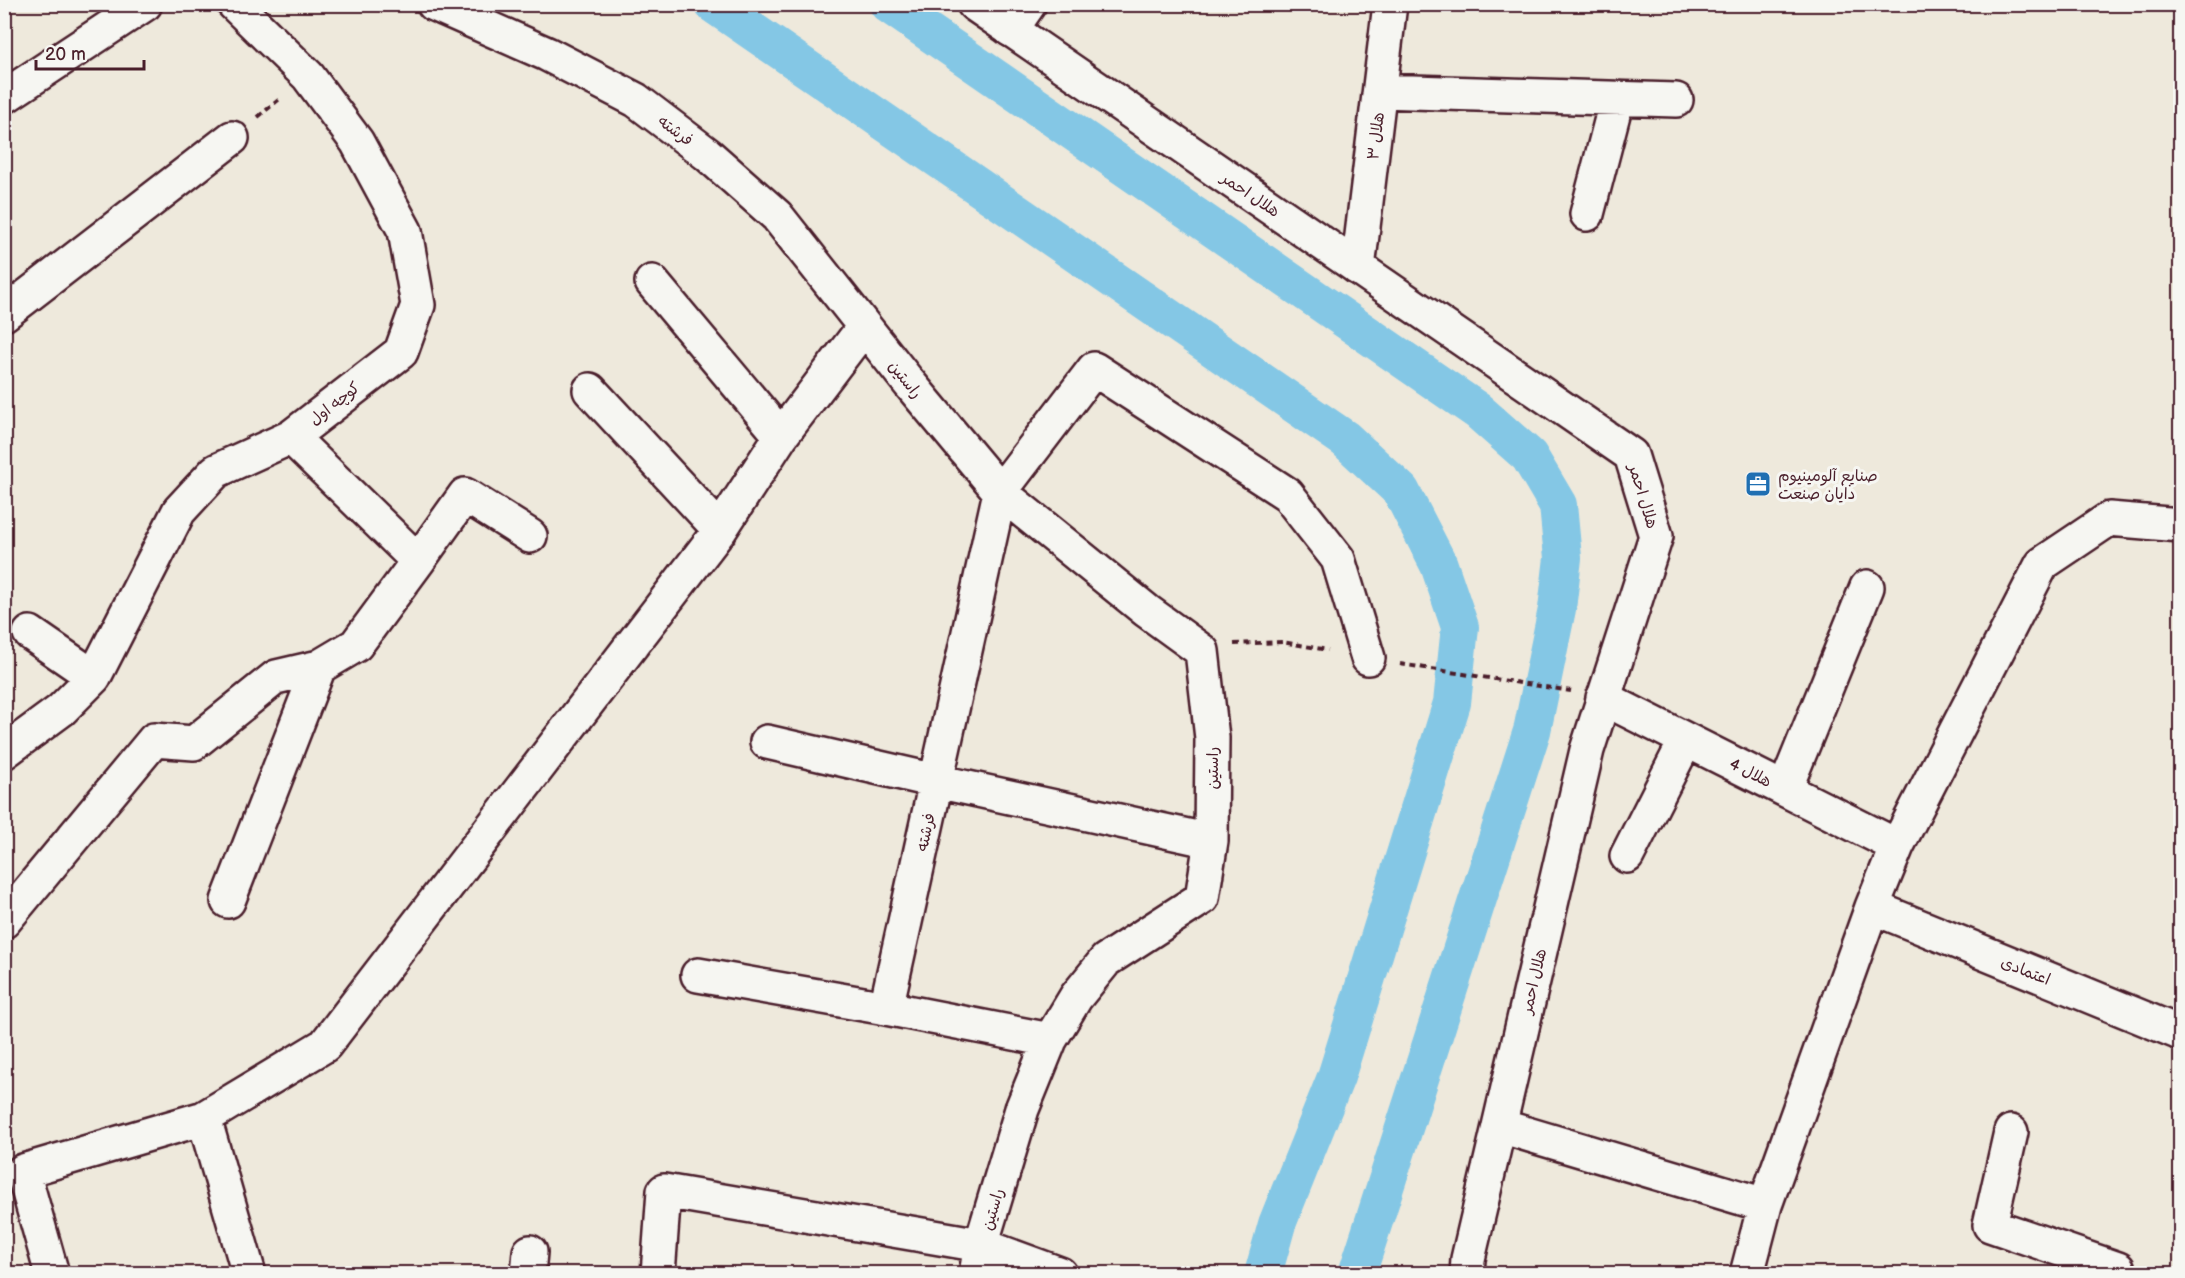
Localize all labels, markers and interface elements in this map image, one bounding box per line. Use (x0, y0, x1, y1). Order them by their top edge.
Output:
scale bar (36, 33, 144, 71)
text: 20 m (45, 44, 86, 65)
street label: هلال ۳ (1364, 111, 1389, 161)
street label: فرشته (654, 112, 696, 151)
street label: هلال احمر (1216, 168, 1283, 222)
street label: راستین (884, 357, 926, 403)
street label: کوچه اول (306, 378, 364, 430)
street label: هلال احمر (1623, 460, 1661, 531)
place label: صنايع آلومینیوم دایان صنعت (1778, 467, 1878, 504)
office icon: صنايع آلومینیوم دایان صنعت (1743, 469, 1773, 499)
street label: راستین (1204, 747, 1223, 789)
street label: هلال 4 (1726, 755, 1775, 792)
street label: فرشته (913, 811, 940, 853)
street label: هلال احمر (1517, 947, 1551, 1018)
street label: اعتمادی (1998, 953, 2053, 990)
street label: راستین (978, 1186, 1008, 1233)

